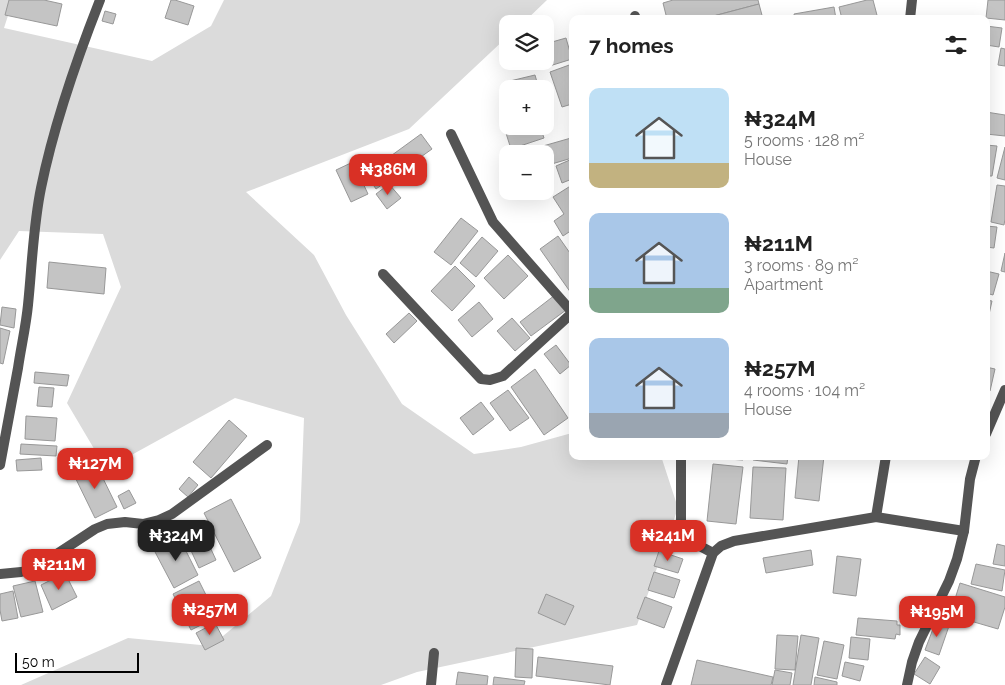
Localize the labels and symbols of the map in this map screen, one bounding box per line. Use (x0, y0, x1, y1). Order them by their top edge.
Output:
pin: ₦386M (353, 154, 423, 196)
pin: ₦127M (60, 448, 130, 490)
pin: ₦324M (141, 520, 211, 562)
pin: ₦241M (633, 520, 703, 562)
pin: ₦211M (24, 548, 94, 591)
pin: ₦257M (175, 594, 245, 636)
pin: ₦195M (902, 596, 972, 638)
scale bar (15, 650, 139, 673)

